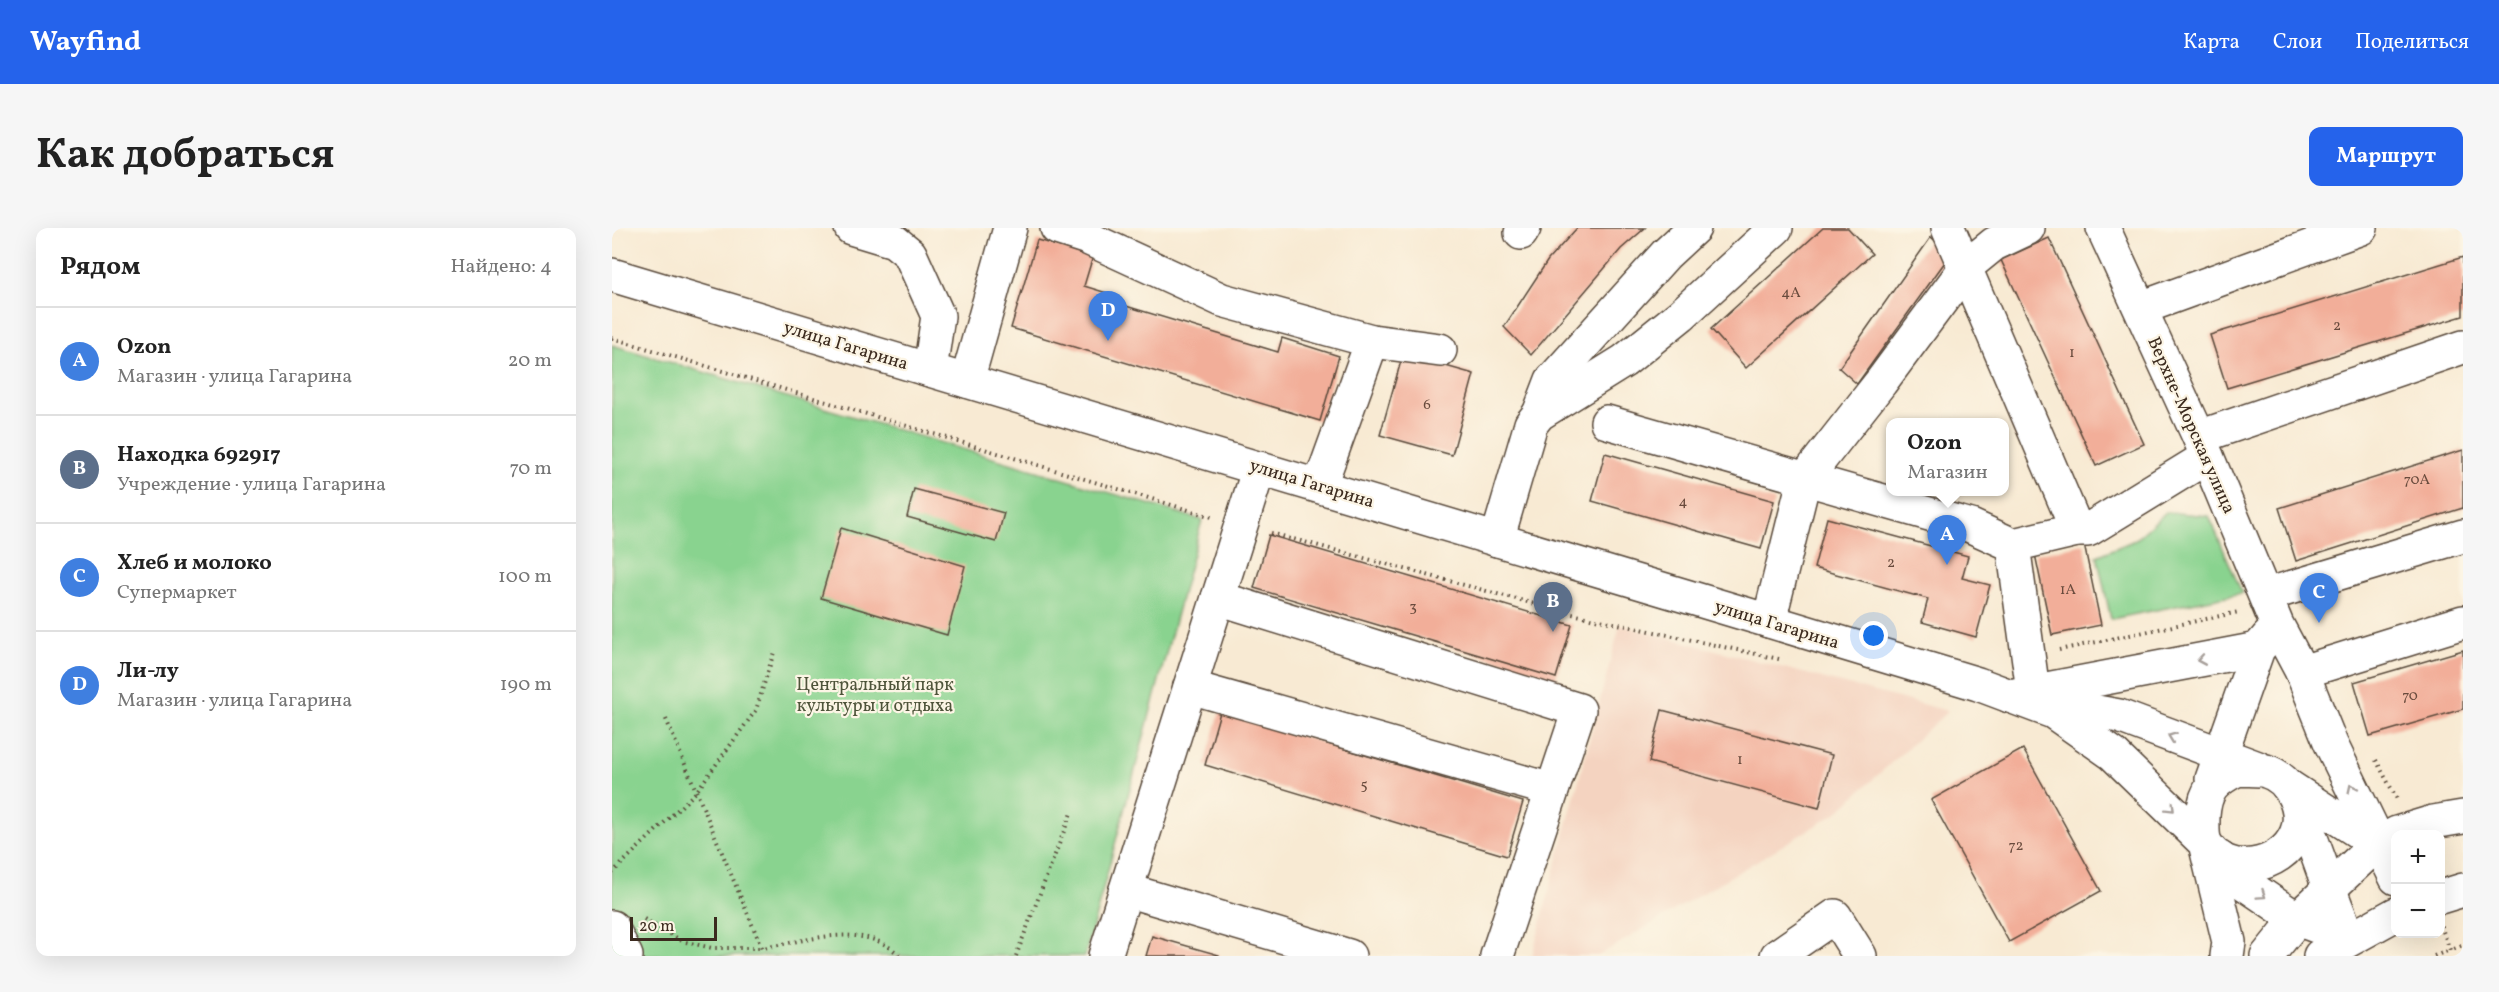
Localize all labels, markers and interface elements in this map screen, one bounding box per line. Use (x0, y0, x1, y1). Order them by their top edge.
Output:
text: Wayfind (30, 23, 141, 62)
text: Карта (2183, 28, 2240, 57)
text: Слои (2273, 28, 2322, 57)
text: Поделиться (2355, 28, 2469, 57)
text: Как добраться (36, 127, 335, 186)
button: Маршрут (2309, 127, 2463, 186)
text: Рядом (60, 249, 140, 285)
text: Найдено: 4 (451, 253, 552, 281)
house number: 4А (1781, 283, 1801, 304)
pin: D (1088, 291, 1128, 341)
street label: улица Гагарина (780, 316, 911, 377)
house number: 2 (2333, 316, 2341, 337)
text: Ozon (117, 332, 172, 363)
street label: Верхне-Морская улица (2140, 333, 2241, 518)
house number: 1 (2069, 343, 2075, 364)
text: A (72, 347, 87, 375)
text: 20 m (508, 347, 552, 375)
text: Магазин · улица Гагарина (117, 363, 352, 391)
house number: 6 (1423, 395, 1431, 416)
popup (1886, 418, 2009, 496)
text: Ozon (1907, 428, 1962, 459)
text: Находка 692917 (117, 440, 281, 471)
street label: улица Гагарина (1246, 454, 1377, 515)
text: B (73, 455, 86, 483)
text: 70 m (509, 455, 552, 483)
text: Магазин (1907, 459, 1988, 487)
house number: 70А (2404, 470, 2431, 491)
text: Учреждение · улица Гагарина (117, 471, 386, 499)
house number: 4 (1679, 492, 1688, 513)
pin: A (1928, 516, 1966, 565)
text: Хлеб и молоко (117, 548, 272, 579)
house number: 2 (1887, 553, 1895, 574)
text: C (73, 563, 86, 591)
text: 100 m (498, 563, 552, 591)
pin: C (2300, 574, 2338, 623)
text: Супермаркет (117, 579, 237, 607)
house number: 1А (2060, 580, 2077, 601)
pin: B (1534, 582, 1572, 632)
street label: улица Гагарина (1711, 595, 1842, 656)
house number: 3 (1409, 597, 1417, 618)
your location (1859, 621, 1888, 650)
one-way arrow (2196, 653, 2206, 666)
text: Ли-лу (117, 656, 179, 687)
text: D (72, 671, 87, 699)
text: 190 m (500, 671, 552, 699)
park label: Центральный парк культуры и отдыха (796, 673, 954, 719)
house number: 70 (2402, 686, 2418, 707)
text: Магазин · улица Гагарина (117, 687, 352, 715)
one-way arrow (2168, 732, 2179, 744)
house number: 1 (1737, 750, 1743, 771)
house number: 5 (1360, 775, 1368, 796)
one-way arrow (2347, 783, 2359, 794)
one-way arrow (2165, 801, 2175, 812)
map controls (2391, 830, 2445, 938)
button: + (2391, 830, 2445, 884)
house number: 72 (2008, 836, 2024, 857)
button: − (2391, 884, 2445, 938)
one-way arrow (2255, 888, 2266, 899)
scale bar (630, 914, 717, 942)
text: 20 m (639, 916, 674, 938)

